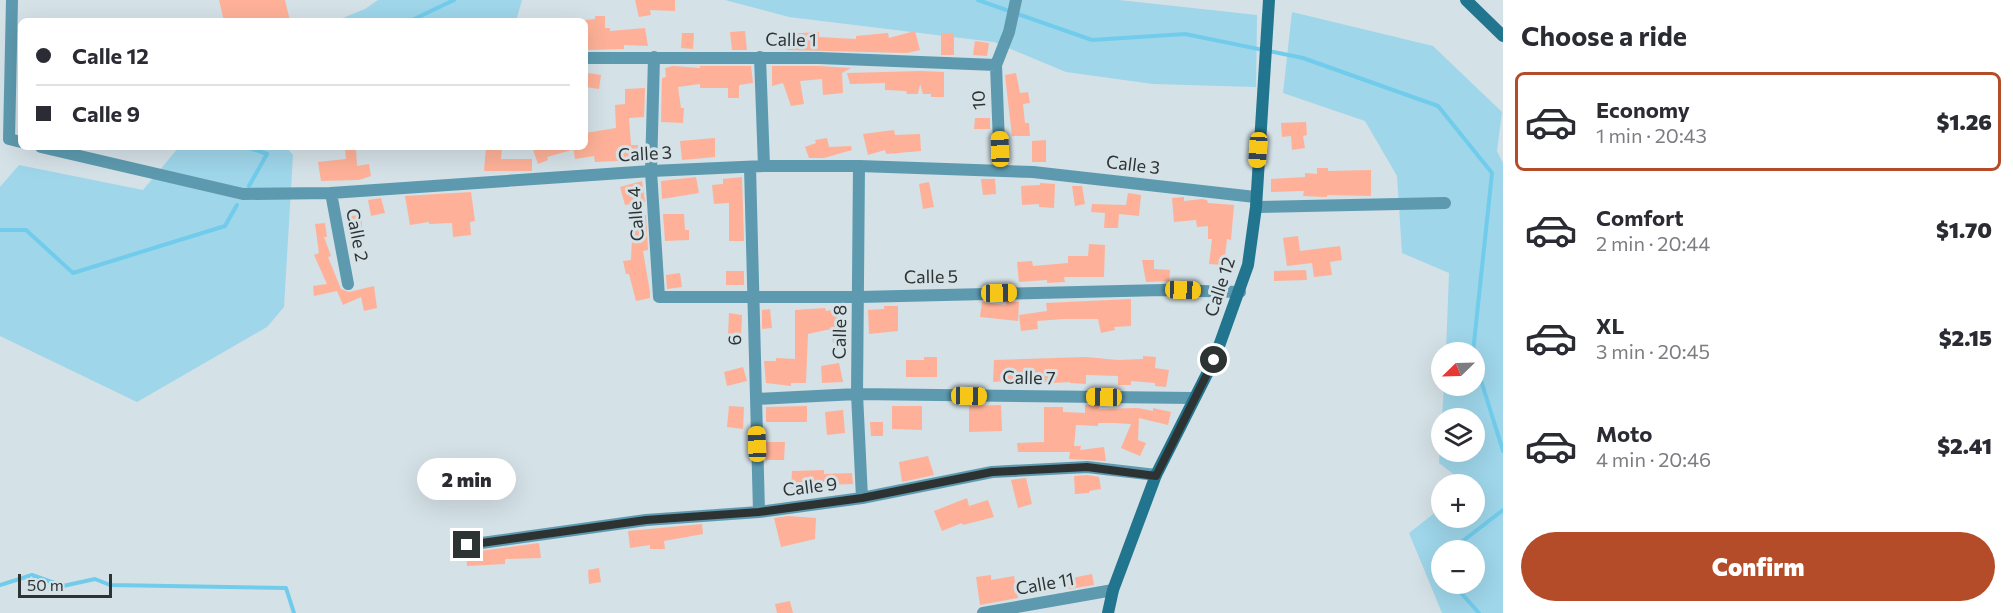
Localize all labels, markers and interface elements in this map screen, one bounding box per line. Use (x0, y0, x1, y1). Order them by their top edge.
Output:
text: Choose a ride (1521, 19, 1687, 52)
street label: Calle 1 (765, 28, 817, 50)
text: Calle 12 (72, 42, 149, 69)
street label: 10 (967, 90, 989, 110)
icon: car (1524, 95, 1578, 149)
text: Economy (1596, 96, 1690, 123)
text: Calle 9 (72, 100, 140, 127)
text: $1.26 (1937, 108, 1992, 135)
text: 1 min · 20:43 (1596, 123, 1707, 147)
car (990, 131, 1010, 167)
car (1248, 131, 1268, 169)
street label: Calle 3 (617, 141, 673, 165)
street label: Calle 3 (1105, 150, 1161, 178)
street label: Calle 4 (622, 186, 648, 242)
icon: car (1524, 203, 1578, 257)
text: Comfort (1596, 204, 1684, 231)
street label: Calle 2 (342, 206, 374, 263)
text: $1.70 (1936, 216, 1992, 243)
text: 2 min · 20:44 (1596, 231, 1710, 255)
street label: Calle 12 (1199, 254, 1239, 319)
street label: Calle 5 (904, 265, 958, 287)
car (1165, 280, 1201, 300)
car (981, 284, 1017, 302)
street label: Calle 8 (828, 304, 850, 360)
icon: car (1524, 311, 1578, 365)
text: XL (1596, 312, 1624, 339)
text: $2.15 (1939, 324, 1992, 351)
street label: 6 (723, 334, 745, 346)
text: 3 min · 20:45 (1596, 339, 1710, 363)
north arrow (1431, 342, 1485, 396)
map controls (1431, 342, 1485, 594)
route start (1200, 346, 1227, 373)
street label: Calle 7 (1002, 366, 1056, 388)
car (951, 387, 987, 405)
car (1086, 388, 1122, 406)
button: layers (1431, 408, 1485, 462)
icon: car (1524, 419, 1578, 473)
text: Moto (1596, 420, 1652, 447)
car (747, 426, 767, 462)
text: $2.41 (1937, 432, 1992, 459)
text: 4 min · 20:46 (1596, 447, 1711, 471)
callout: 2 min (418, 458, 516, 500)
text: 2 min (441, 467, 492, 491)
street label: Calle 9 (781, 472, 838, 500)
button: + (1431, 474, 1485, 528)
route end (453, 531, 480, 558)
button: Confirm (1521, 532, 1995, 601)
button: − (1431, 540, 1485, 594)
street label: Calle 11 (1014, 567, 1076, 599)
scale bar (18, 571, 112, 598)
text: 50 m (27, 575, 64, 594)

